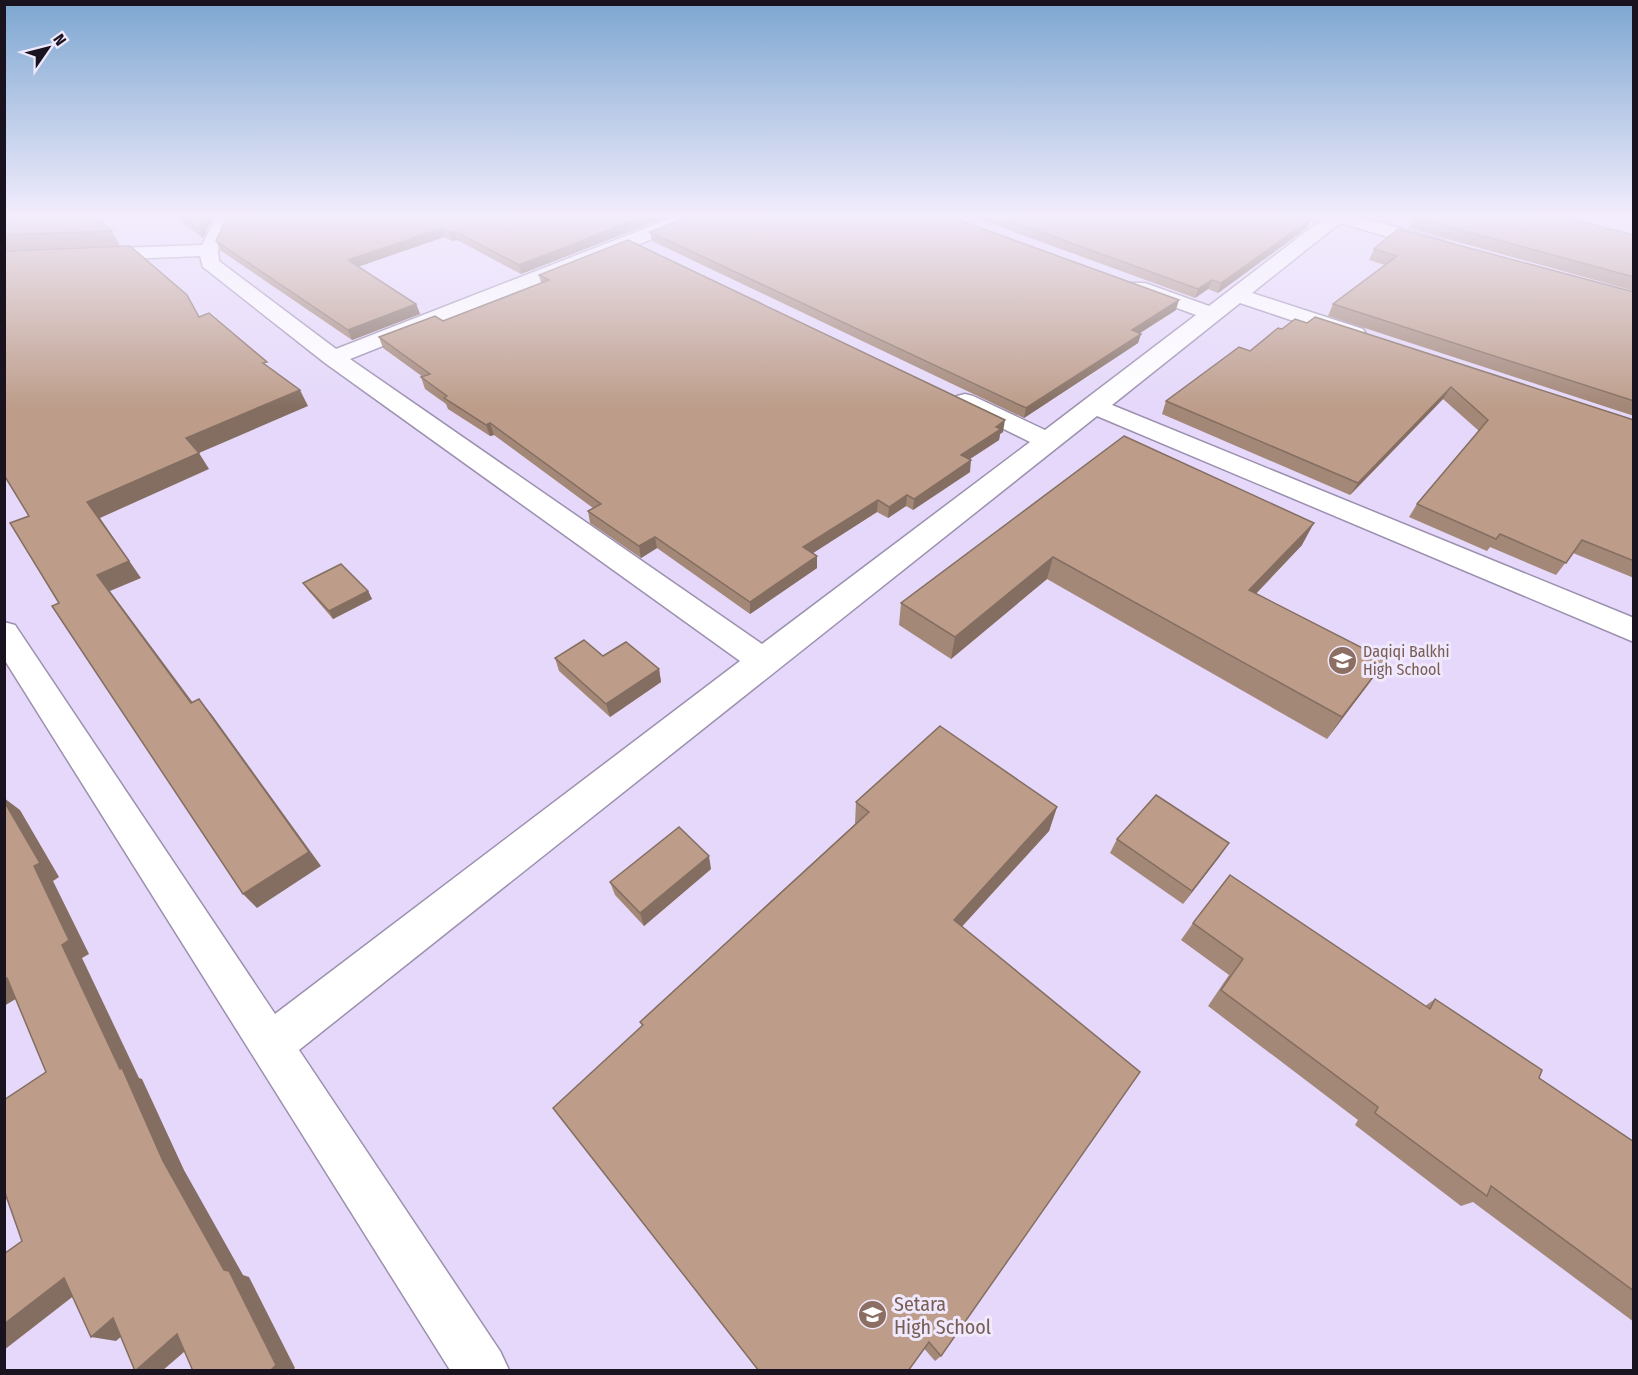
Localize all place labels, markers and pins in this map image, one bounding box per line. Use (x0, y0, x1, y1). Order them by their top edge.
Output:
place label: Daqiqi Balkhi High School (1363, 642, 1450, 679)
school or university icon: Daqiqi Balkhi High School (1326, 644, 1358, 676)
place label: Setara High School (894, 1292, 991, 1339)
school or university icon: Setara High School (857, 1299, 889, 1331)

